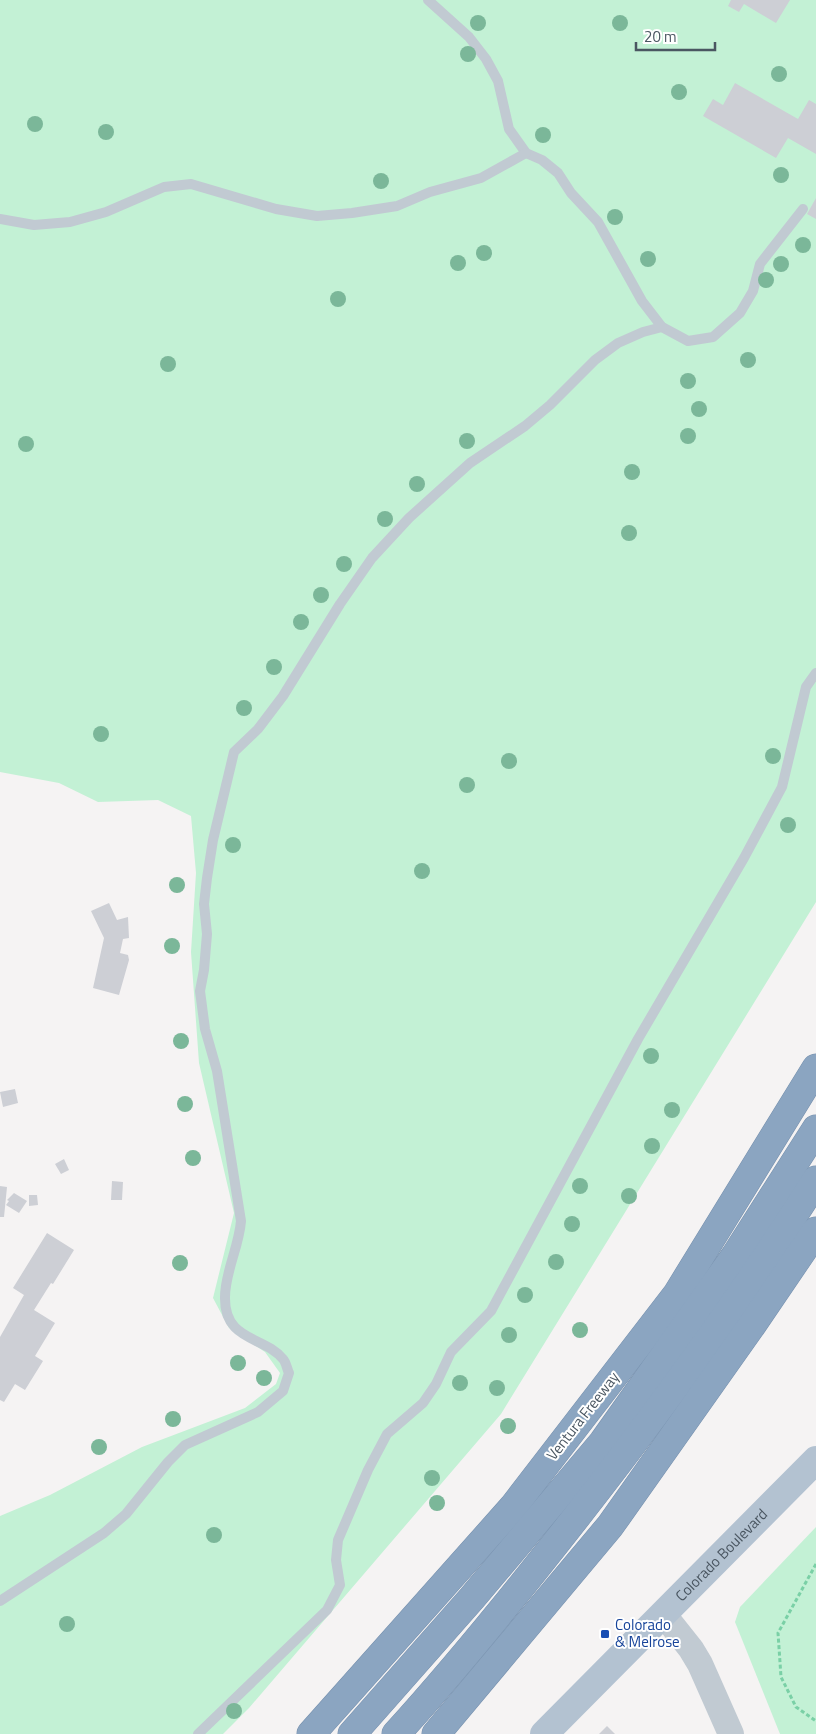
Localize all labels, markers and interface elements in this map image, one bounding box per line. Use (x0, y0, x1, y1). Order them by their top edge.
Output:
scale bar (636, 20, 715, 52)
text: 20 m (644, 25, 677, 48)
street label: Ventura Freeway (541, 1367, 625, 1465)
street label: Colorado Boulevard (670, 1503, 773, 1607)
place label: Colorado & Melrose (615, 1613, 680, 1653)
marker: Colorado & Melrose (599, 1628, 611, 1640)

